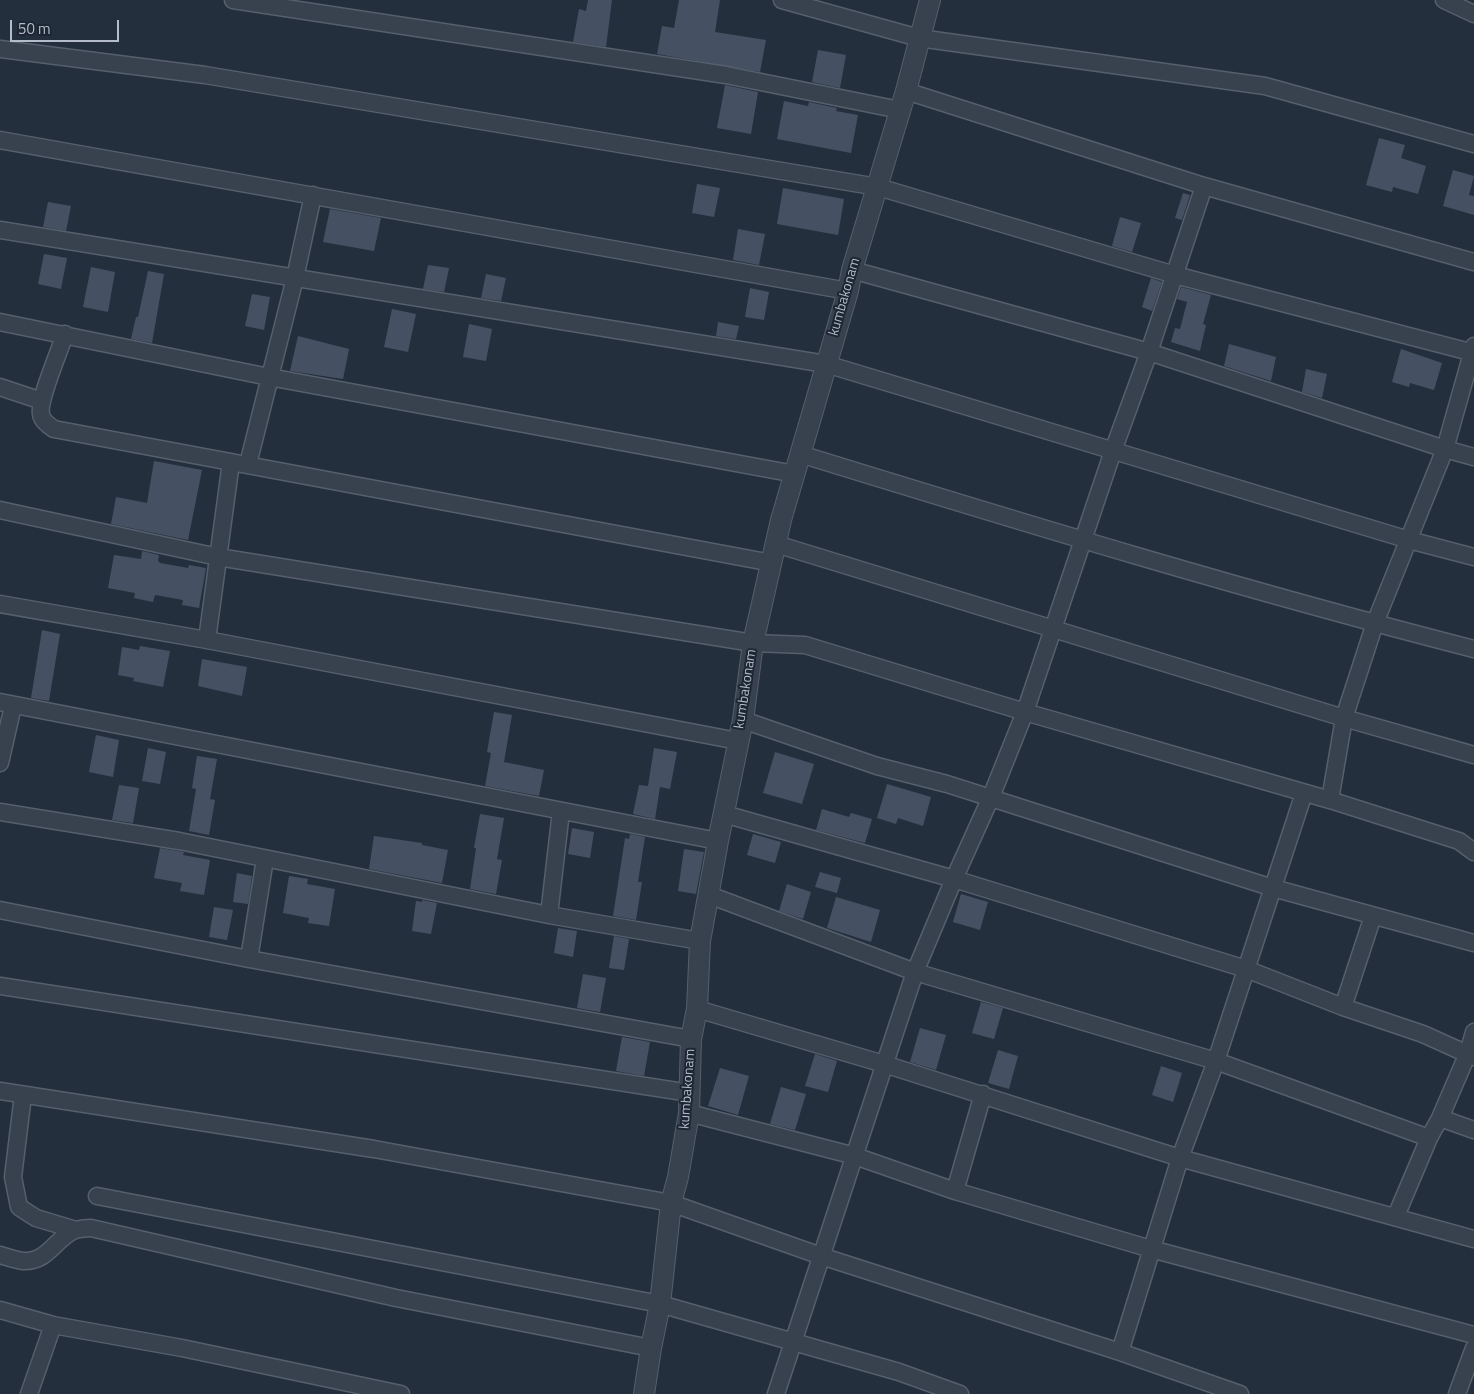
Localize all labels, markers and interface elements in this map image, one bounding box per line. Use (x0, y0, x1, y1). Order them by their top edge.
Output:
scale bar (12, 10, 121, 42)
text: 50 m (18, 17, 51, 40)
street label: kumbakonam (826, 256, 864, 338)
street label: kumbakonam (731, 648, 761, 730)
street label: kumbakonam (677, 1048, 699, 1130)

